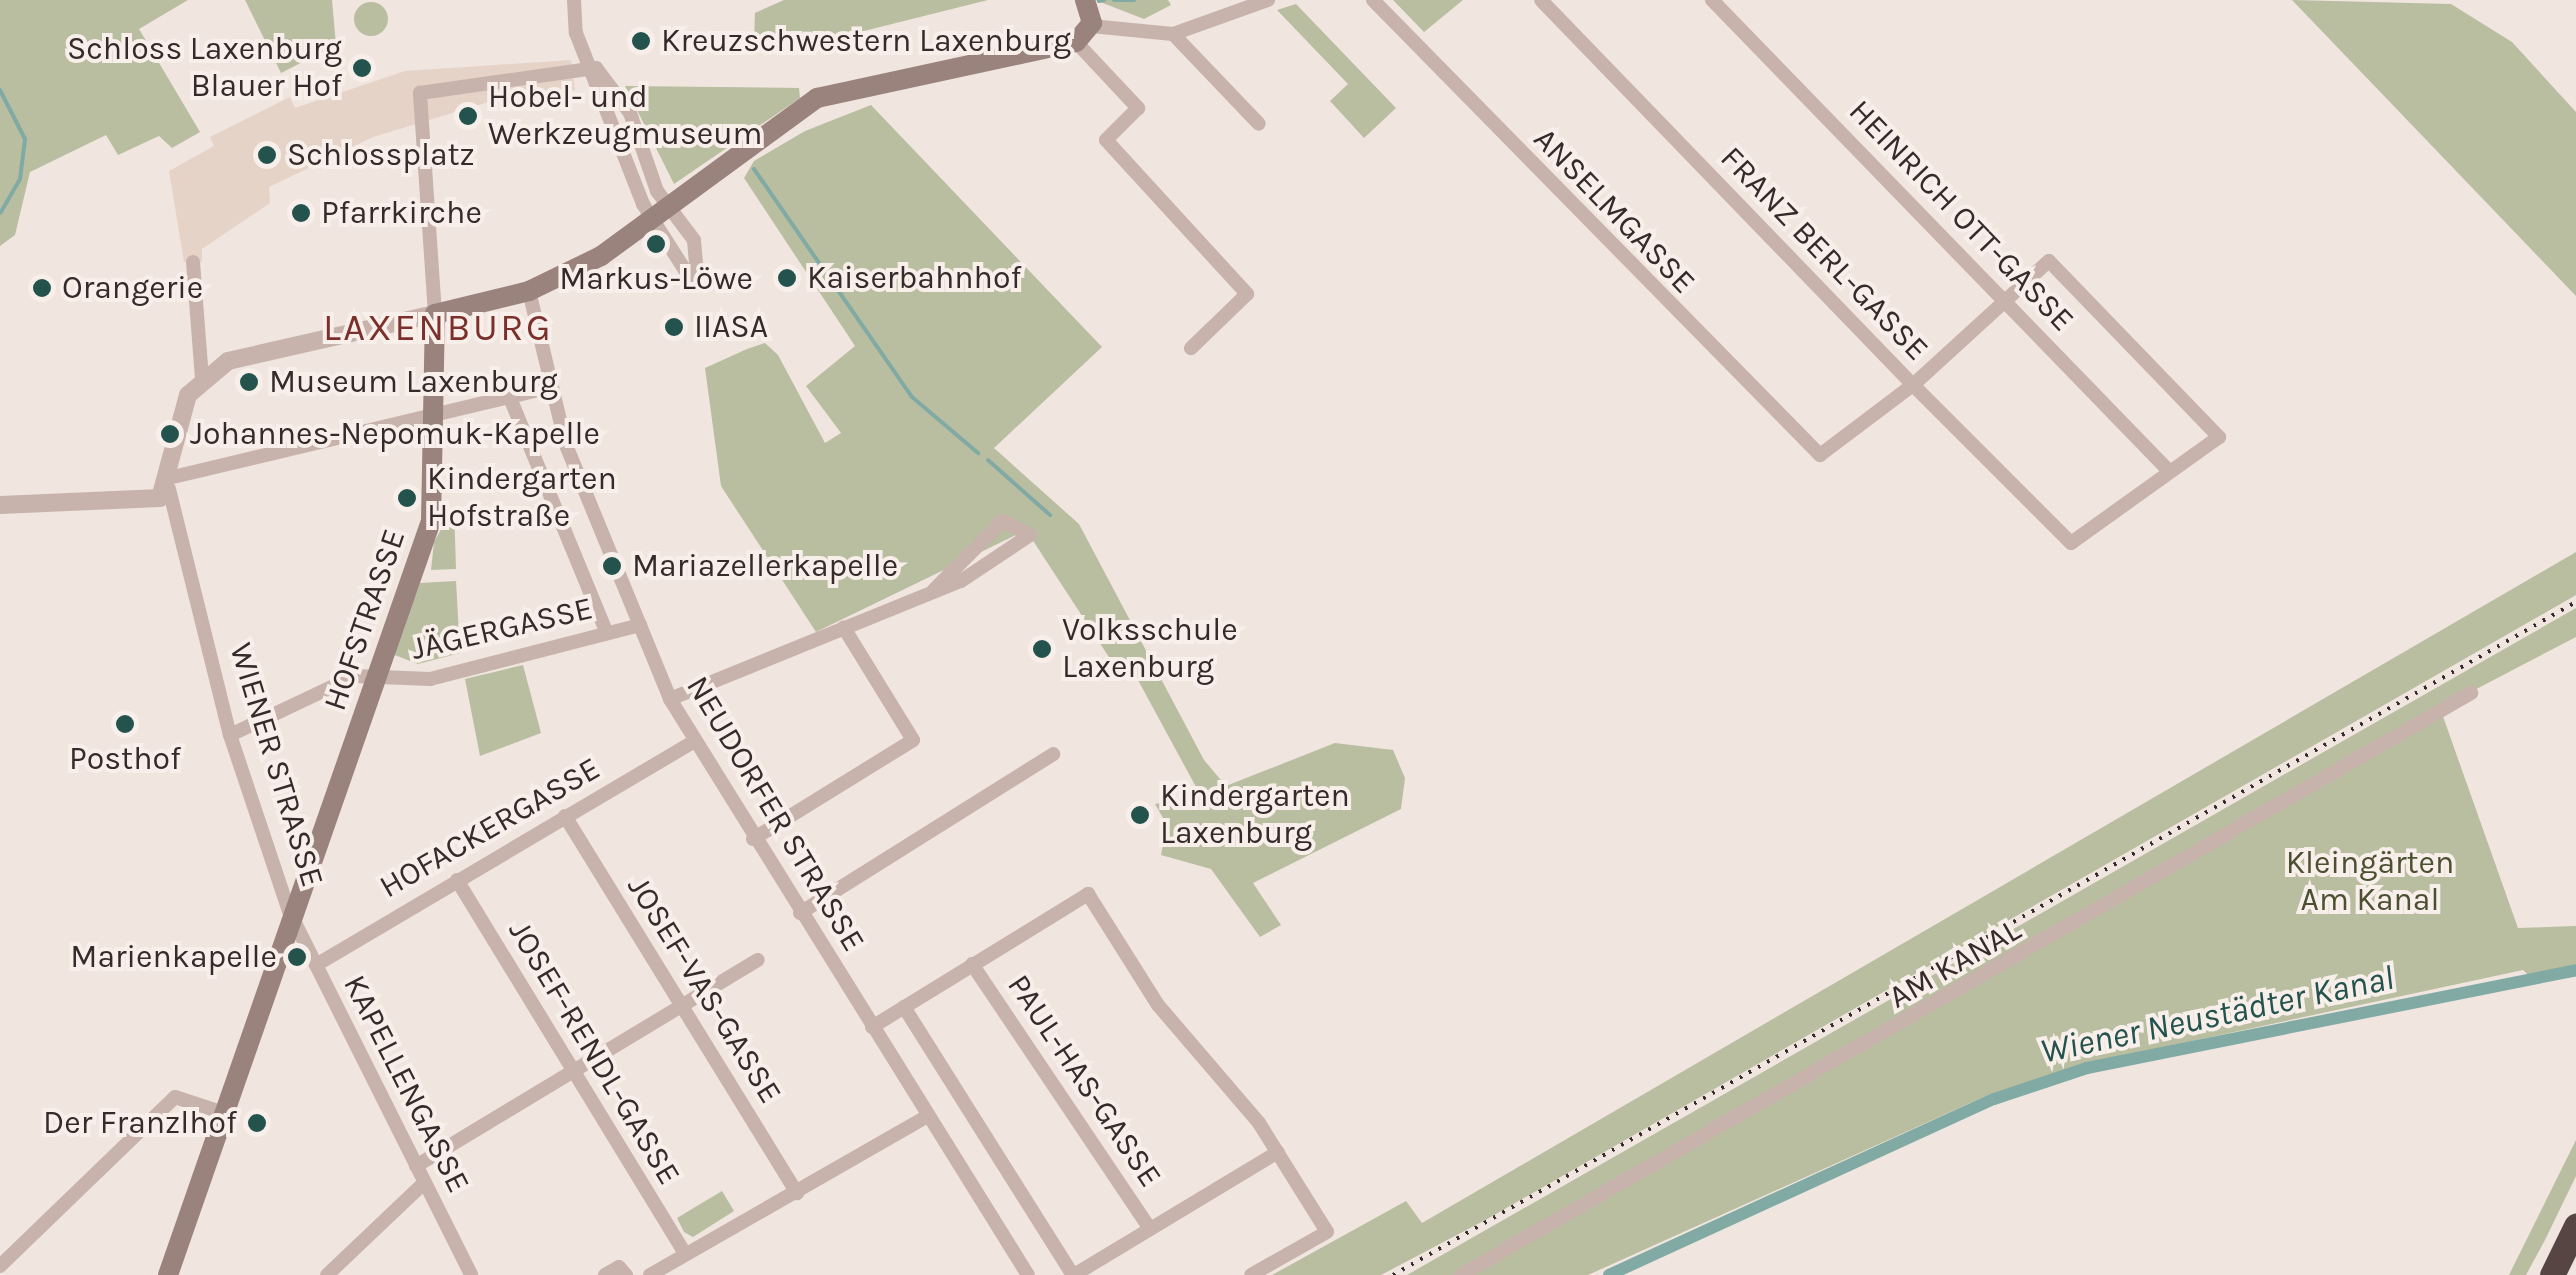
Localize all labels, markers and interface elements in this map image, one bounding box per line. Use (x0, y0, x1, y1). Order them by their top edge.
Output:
place label: Kreuzschwestern Laxenburg (661, 22, 1071, 60)
marker: Kreuzschwestern Laxenburg (630, 30, 652, 52)
place label: Schloss Laxenburg Blauer Hof (67, 31, 342, 106)
marker: Schloss Laxenburg Blauer Hof (351, 57, 373, 79)
place label: Hobel- und Werkzeugmuseum (488, 79, 763, 154)
street label: HEINRICH OTT-GASSE (1841, 92, 2081, 340)
marker: Hobel- und Werkzeugmuseum (457, 105, 479, 127)
street label: ANSELMGASSE (1525, 120, 1703, 302)
place label: Schlossplatz (287, 136, 475, 174)
street label: FRANZ BERL-GASSE (1712, 139, 1936, 369)
marker: Schlossplatz (256, 144, 278, 166)
place label: Pfarrkirche (321, 194, 482, 232)
marker: Pfarrkirche (290, 202, 312, 224)
marker: Markus-Löwe (645, 233, 667, 255)
place label: Kaiserbahnhof (807, 259, 1021, 297)
place label: Markus-Löwe (559, 260, 753, 298)
marker: Kaiserbahnhof (776, 267, 798, 289)
place label: Orangerie (62, 269, 203, 307)
marker: Orangerie (31, 277, 53, 299)
district label: LAXENBURG (323, 305, 553, 351)
place label: IIASA (694, 308, 768, 346)
marker: IIASA (663, 316, 685, 338)
place label: Museum Laxenburg (269, 363, 558, 401)
marker: Museum Laxenburg (238, 371, 260, 393)
place label: Johannes-Nepomuk-Kapelle (190, 415, 600, 453)
marker: Johannes-Nepomuk-Kapelle (159, 423, 181, 445)
place label: Kindergarten Hofstraße (427, 461, 617, 536)
marker: Kindergarten Hofstraße (396, 487, 418, 509)
street label: HOFSTRASSE (316, 524, 414, 716)
place label: Mariazellerkapelle (632, 547, 898, 585)
marker: Mariazellerkapelle (601, 555, 623, 577)
street label: JÄGERGASSE (407, 589, 597, 669)
place label: Volksschule Laxenburg (1062, 612, 1238, 687)
marker: Volksschule Laxenburg (1031, 638, 1053, 660)
street label: WIENER STRASSE (221, 639, 331, 891)
street label: NEUDORFER STRASSE (678, 669, 872, 959)
marker: Posthof (114, 713, 136, 735)
place label: Posthof (69, 740, 181, 778)
street label: HOFACKERGASSE (373, 749, 607, 907)
place label: Kindergarten Laxenburg (1160, 778, 1350, 853)
marker: Kindergarten Laxenburg (1129, 804, 1151, 826)
park label: Kleingärten Am Kanal (2286, 845, 2454, 920)
street label: JOSEF-VAS-GASSE (619, 869, 789, 1111)
street label: AM KANAL (1882, 911, 2028, 1017)
street label: JOSEF-RENDL-GASSE (500, 914, 688, 1192)
place label: Marienkapelle (70, 938, 277, 976)
marker: Marienkapelle (286, 946, 308, 968)
water label: Wiener Neustädter Kanal (2037, 957, 2397, 1073)
street label: PAUL-HAS-GASSE (999, 968, 1169, 1194)
street label: KAPELLENGASSE (335, 969, 477, 1199)
place label: Der Franzlhof (43, 1104, 237, 1142)
marker: Der Franzlhof (246, 1112, 268, 1134)

